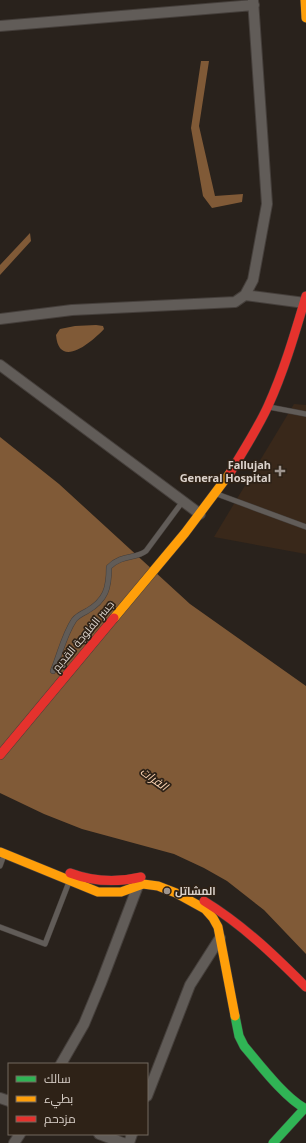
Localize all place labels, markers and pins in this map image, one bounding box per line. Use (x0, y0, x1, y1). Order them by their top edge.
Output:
place label: Fallujah General Hospital (180, 457, 271, 485)
marker: Fallujah General Hospital (274, 465, 286, 477)
place label: المشاتل (175, 883, 216, 898)
marker: المشاتل (162, 886, 172, 896)

